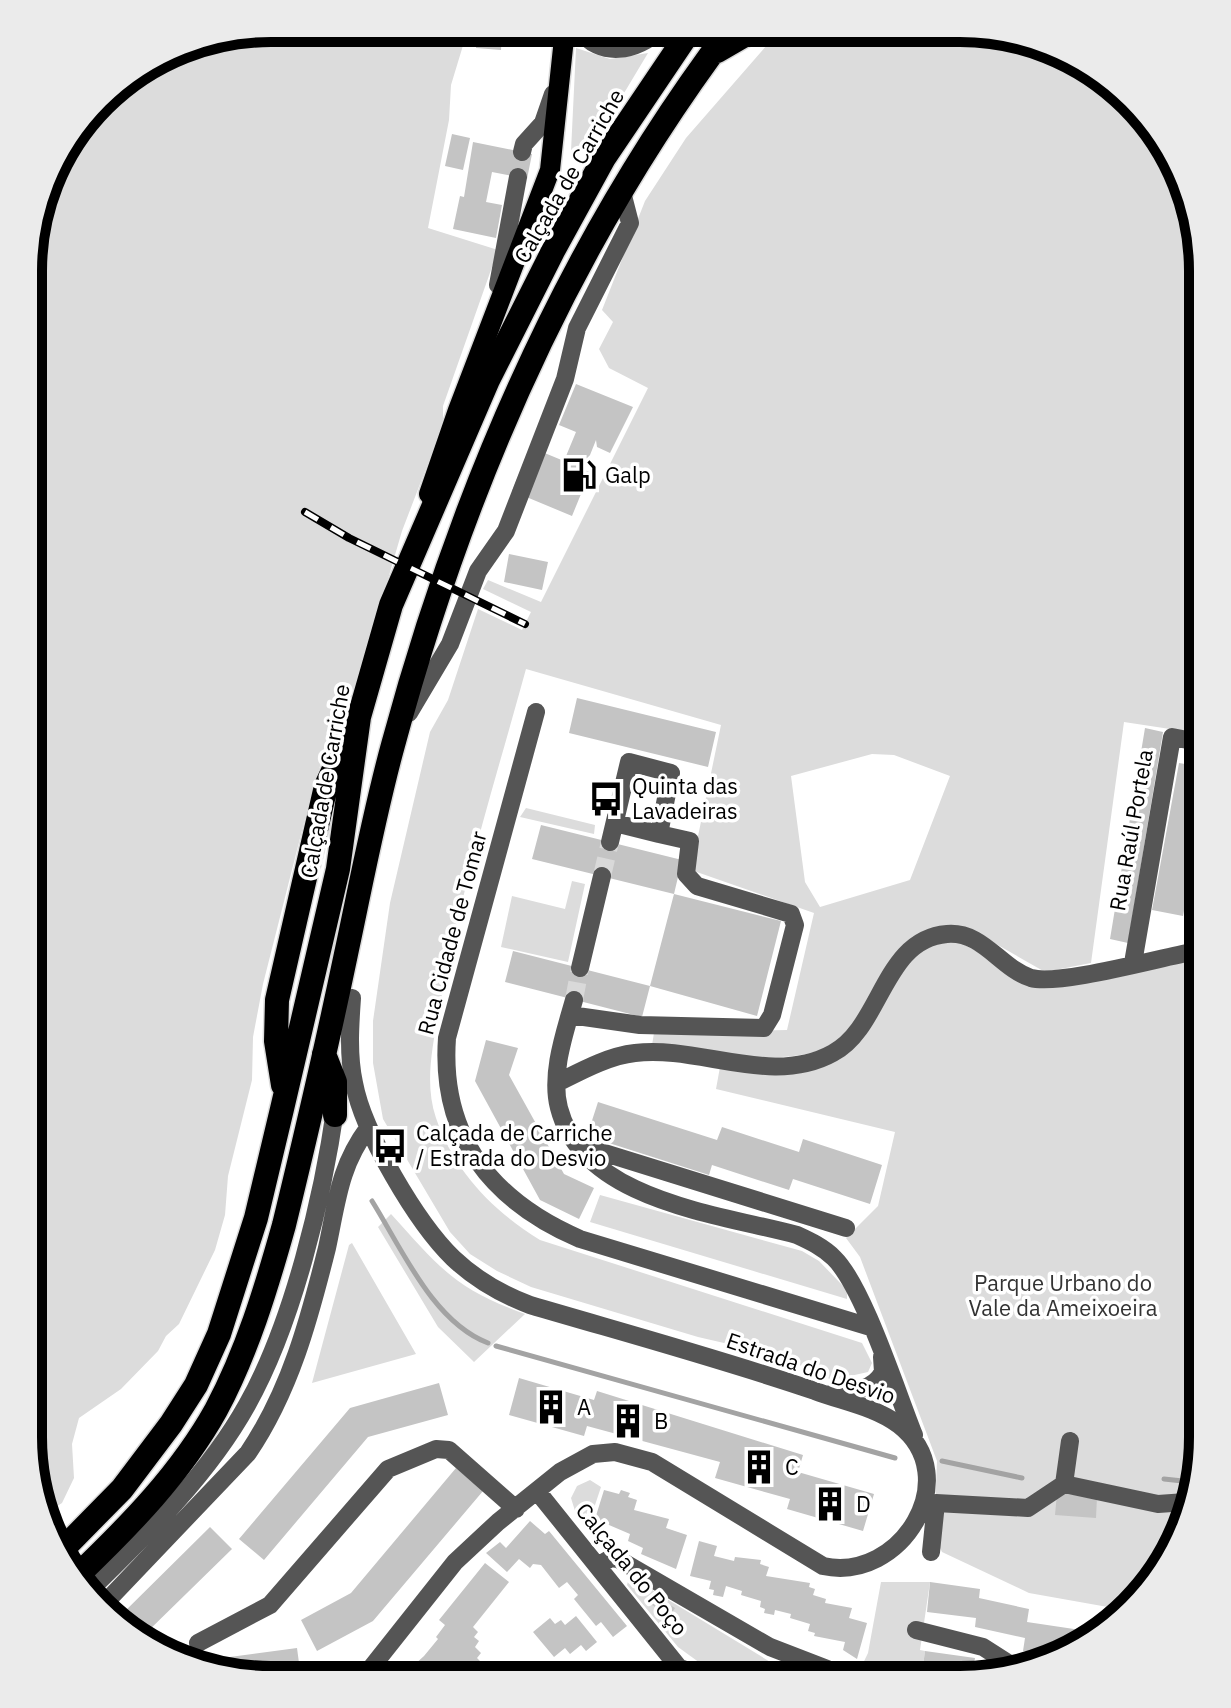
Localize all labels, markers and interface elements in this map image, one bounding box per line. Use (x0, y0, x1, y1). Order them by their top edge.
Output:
street label: Calçada de Carriche (507, 83, 630, 268)
fuel station icon: Galp (560, 456, 598, 494)
place label: Galp (605, 460, 651, 489)
street label: Calçada de Carriche (293, 682, 356, 880)
street label: Rua Raúl Portela (1102, 747, 1159, 913)
place label: Quinta das Lavadeiras (632, 771, 738, 825)
bus stop icon: Quinta das Lavadeiras (587, 780, 625, 818)
street label: Rua Cidade de Tomar (410, 828, 493, 1038)
place label: Calçada de Carriche / Estrada do Desvio (416, 1118, 613, 1172)
bus stop icon: Calçada de Carriche / Estrada do Desvio (371, 1127, 409, 1165)
park label: Parque Urbano do Vale da Ameixoeira (969, 1268, 1158, 1322)
street label: Estrada do Desvio (723, 1325, 899, 1410)
building icon: A (532, 1388, 570, 1426)
place label: A (577, 1392, 591, 1421)
building icon: B (609, 1402, 647, 1440)
place label: B (654, 1406, 668, 1435)
building icon: C (740, 1448, 778, 1486)
place label: C (785, 1452, 799, 1481)
building icon: D (811, 1485, 849, 1523)
place label: D (856, 1489, 871, 1518)
street label: Calçada do Poço (570, 1496, 695, 1641)

